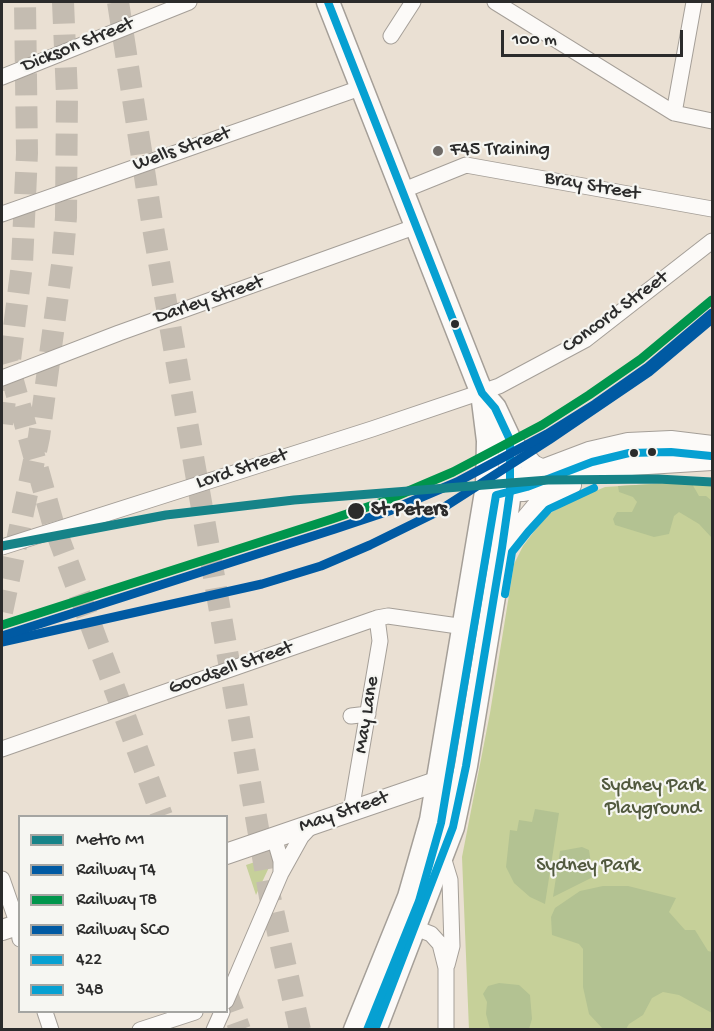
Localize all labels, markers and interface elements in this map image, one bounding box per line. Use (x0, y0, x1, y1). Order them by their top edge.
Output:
street label: Dickson Street (19, 13, 137, 79)
scale bar (504, 18, 686, 56)
text: 100 m (512, 30, 557, 51)
street label: Wells Street (130, 122, 234, 178)
place label: F45 Training (450, 139, 550, 163)
marker: F45 Training (431, 144, 445, 158)
street label: Bray Street (542, 167, 642, 207)
street label: Concord Street (558, 267, 674, 359)
street label: Darley Street (151, 271, 267, 331)
unlabelled marker (449, 318, 461, 330)
street label: Lord Street (193, 444, 291, 496)
unlabelled marker (646, 446, 658, 458)
unlabelled marker (628, 447, 640, 459)
place label: St Peters (371, 499, 447, 523)
marker: St Peters (346, 501, 366, 521)
street label: Goodsell Street (166, 637, 296, 701)
street label: May Lane (350, 675, 386, 755)
park label: Sydney Park Playground (601, 775, 705, 822)
street label: May Street (296, 787, 392, 839)
legend (18, 815, 228, 1013)
text: Metro M1 (76, 830, 145, 851)
park label: Sydney Park (536, 855, 640, 879)
text: Railway T4 (76, 860, 156, 881)
text: Railway T8 (76, 890, 157, 911)
text: Railway SCO (76, 920, 169, 941)
text: 422 (76, 950, 102, 971)
text: 348 (76, 980, 104, 1001)

